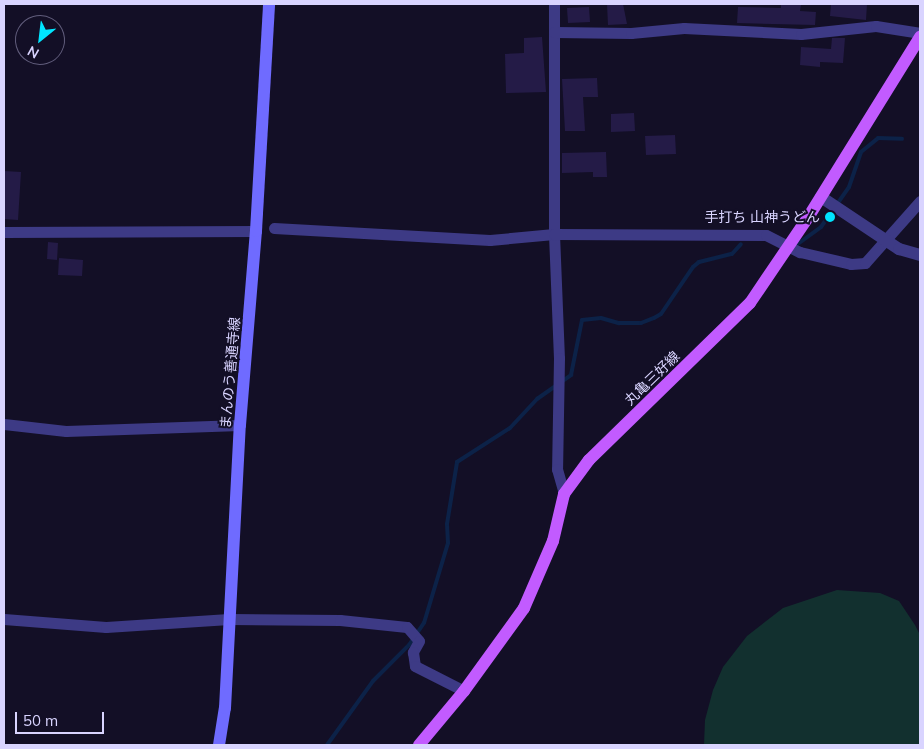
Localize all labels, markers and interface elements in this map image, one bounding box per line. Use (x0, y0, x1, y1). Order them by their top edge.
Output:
north arrow (15, 15, 65, 65)
text: N (24, 42, 42, 63)
place label: 手打ち 山神うどん (704, 209, 820, 225)
marker: 手打ち 山神うどん (824, 211, 836, 223)
street label: まんのう善通寺線 (217, 316, 243, 430)
street label: 丸亀三好線 (621, 348, 683, 408)
scale bar (18, 702, 106, 734)
text: 50 m (23, 711, 58, 730)

